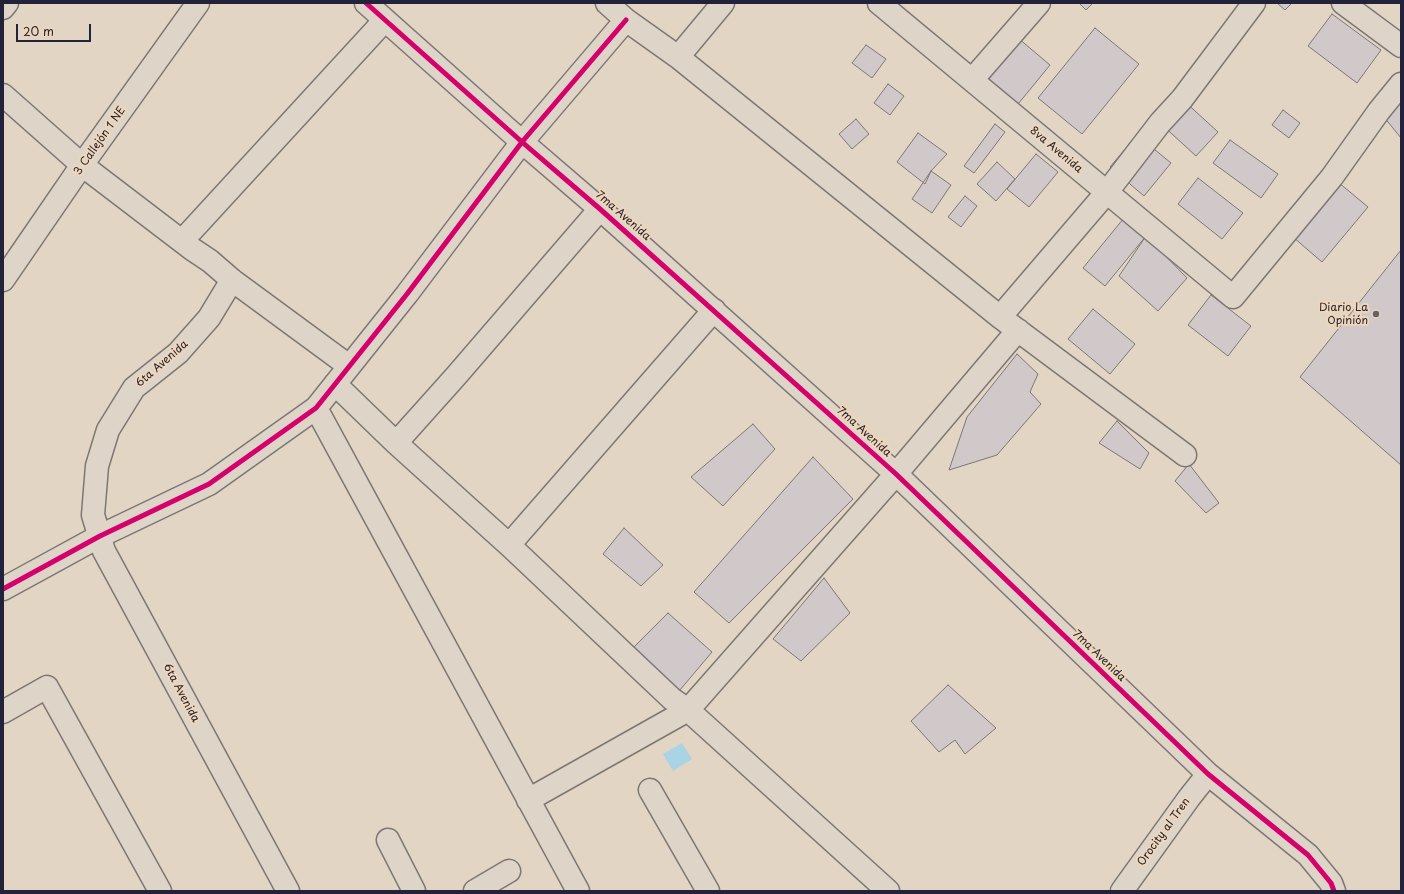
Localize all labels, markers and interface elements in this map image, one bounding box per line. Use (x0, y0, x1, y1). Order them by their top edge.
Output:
scale bar (18, 16, 93, 42)
text: 20 m (23, 22, 54, 40)
street label: 3 Callejón 1 NE (71, 104, 129, 178)
street label: 8va Avenida (1027, 124, 1085, 176)
street label: 7ma Avenida (593, 189, 653, 243)
place label: Diario La Opinión (1319, 301, 1368, 327)
marker: Diario La Opinión (1371, 309, 1381, 319)
street label: 6ta Avenida (133, 338, 191, 390)
street label: 7ma Avenida (834, 404, 894, 460)
street label: 7ma Avenida (1070, 628, 1128, 684)
street label: 6ta Avenida (160, 661, 202, 725)
street label: Orocity al Tren (1135, 796, 1193, 868)

